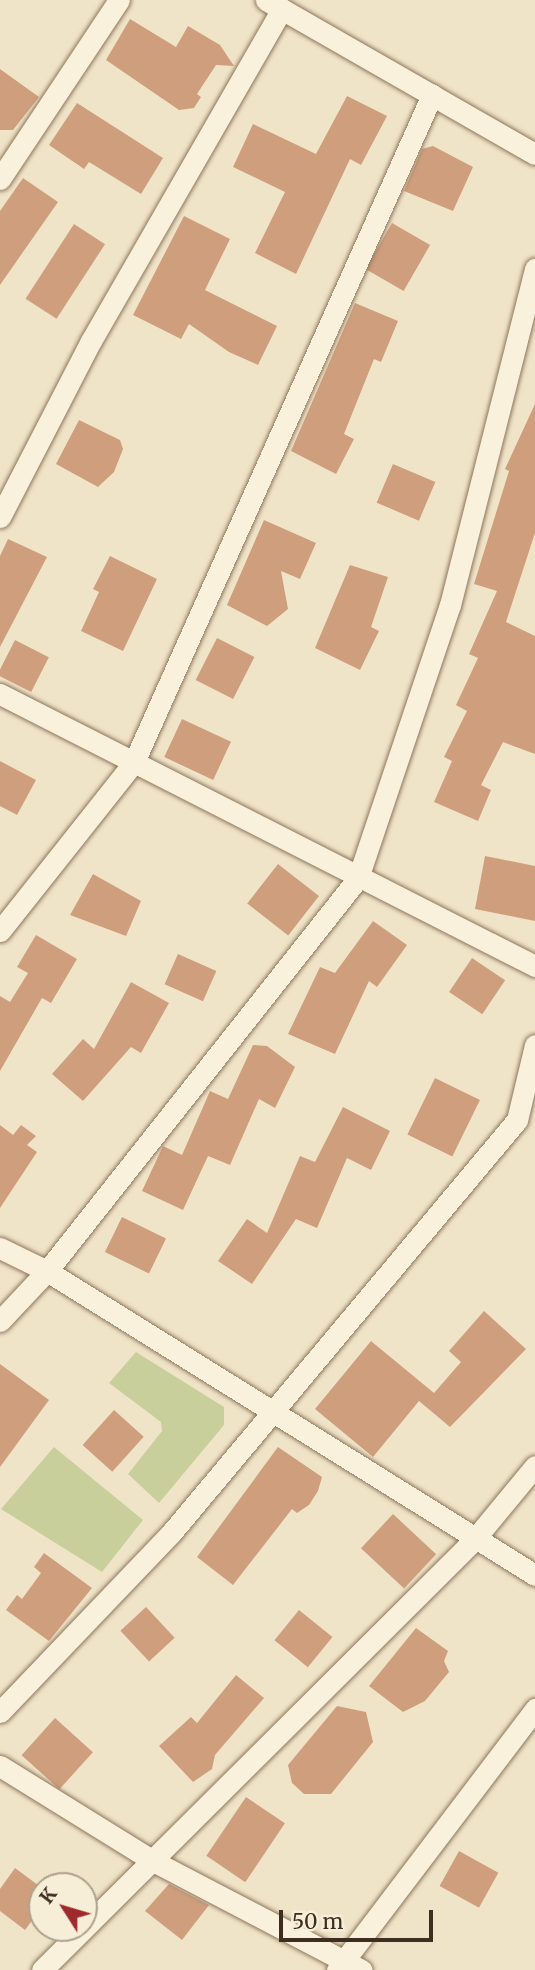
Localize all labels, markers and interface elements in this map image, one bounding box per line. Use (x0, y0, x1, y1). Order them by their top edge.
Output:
north arrow (28, 1872, 98, 1942)
text: K (34, 1883, 62, 1908)
scale bar (283, 1896, 437, 1940)
text: 50 m (292, 1908, 343, 1935)

